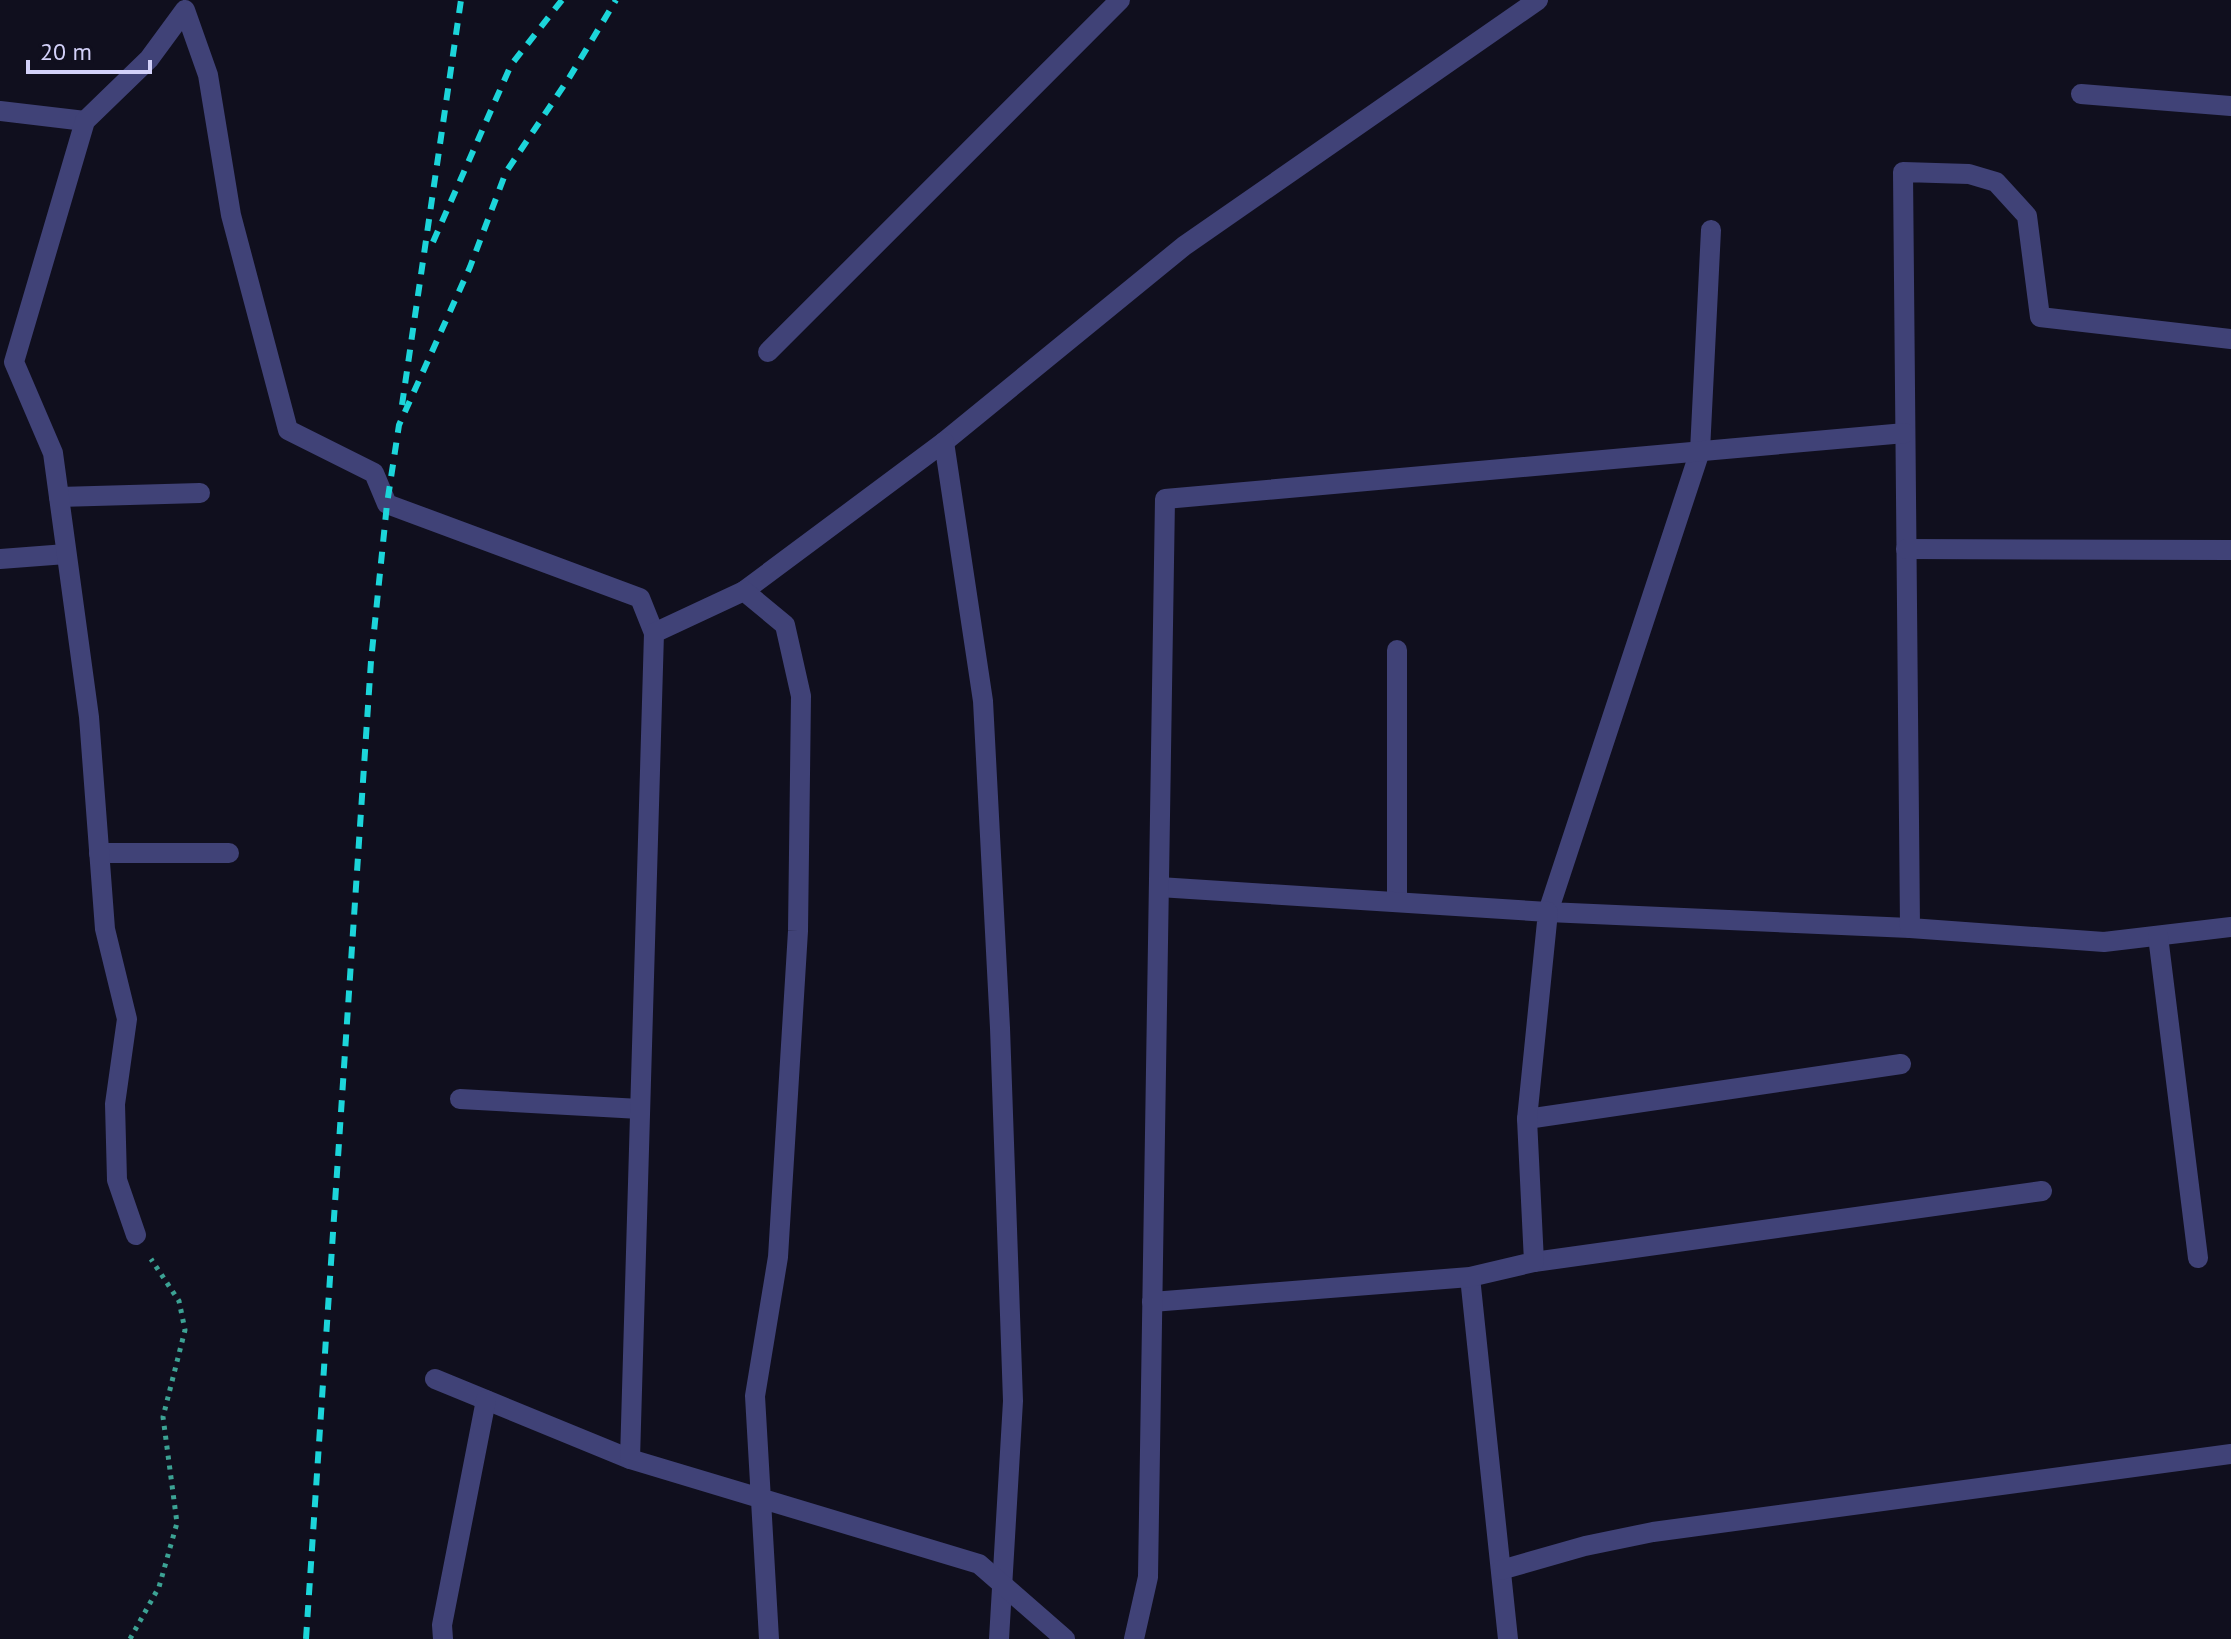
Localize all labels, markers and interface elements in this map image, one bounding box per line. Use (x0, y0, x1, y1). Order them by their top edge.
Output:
scale bar (28, 24, 150, 74)
text: 20 m (40, 36, 92, 67)

